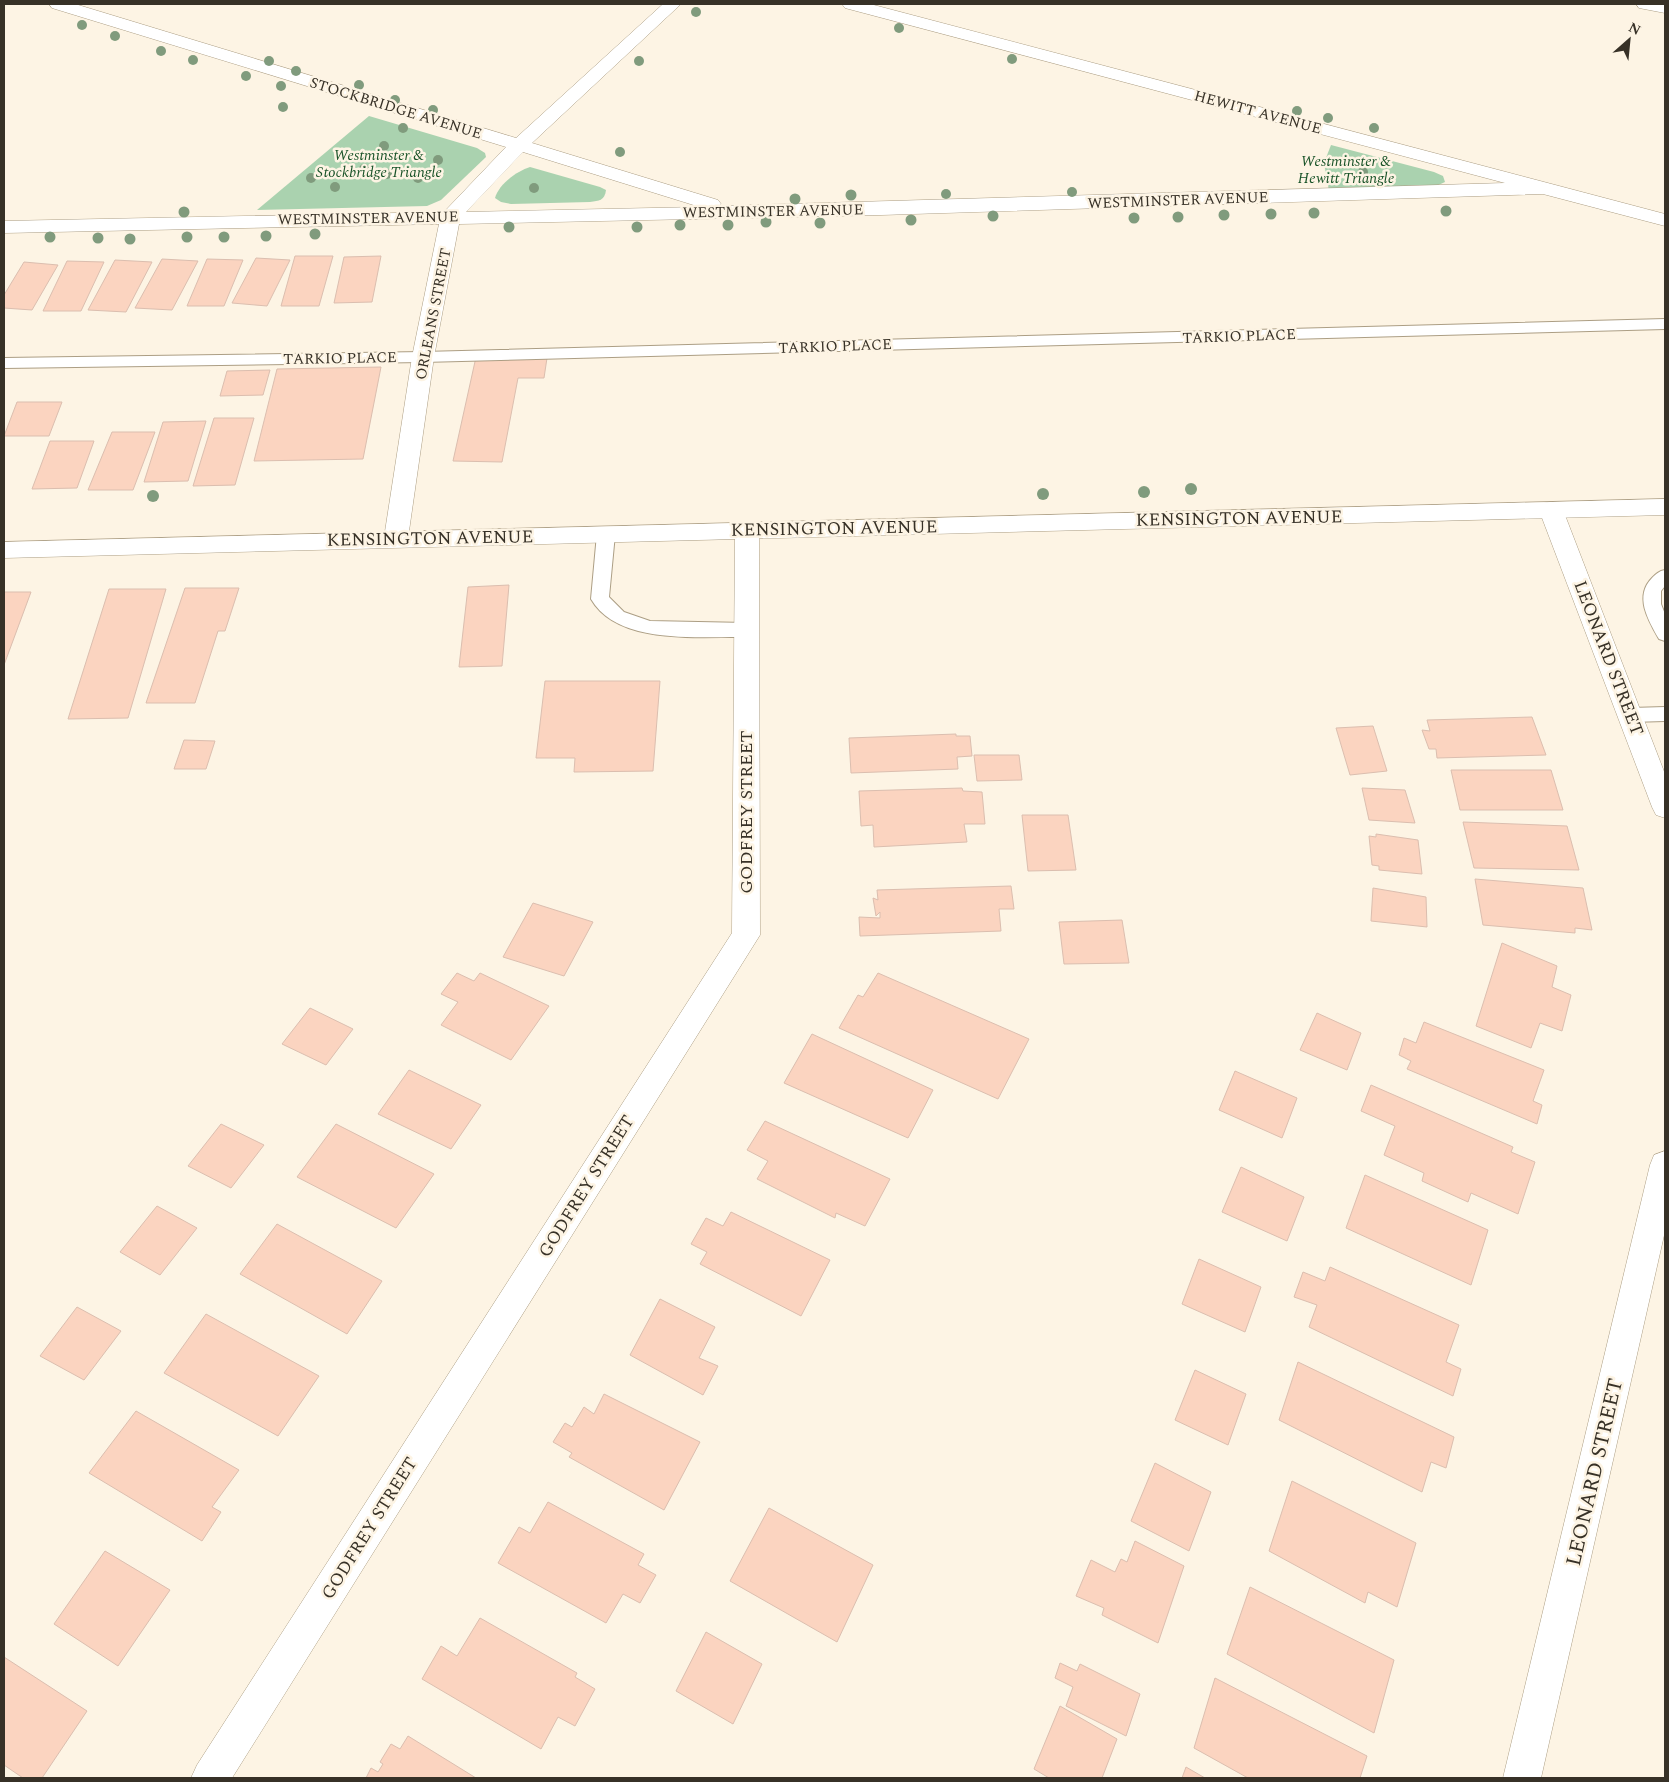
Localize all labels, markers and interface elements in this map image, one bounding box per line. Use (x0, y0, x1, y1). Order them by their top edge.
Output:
north arrow (1604, 15, 1654, 65)
text: N (1625, 17, 1645, 41)
street label: STOCKBRIDGE AVENUE (307, 71, 485, 146)
street label: HEWITT AVENUE (1192, 84, 1324, 141)
park label: Westminster & Stockbridge Triangle (316, 144, 442, 184)
park label: Westminster & Hewitt Triangle (1298, 150, 1395, 190)
street label: WESTMINSTER AVENUE (1087, 186, 1269, 215)
street label: WESTMINSTER AVENUE (682, 198, 864, 225)
street label: WESTMINSTER AVENUE (277, 205, 459, 232)
street label: ORLEANS STREET (409, 246, 458, 382)
street label: TARKIO PLACE (1182, 323, 1296, 350)
street label: TARKIO PLACE (778, 333, 892, 360)
street label: TARKIO PLACE (283, 346, 397, 371)
street label: KENSINGTON AVENUE (1135, 503, 1343, 534)
street label: KENSINGTON AVENUE (730, 513, 938, 544)
street label: KENSINGTON AVENUE (326, 523, 534, 554)
street label: LEONARD STREET (1566, 577, 1651, 740)
street label: GODFREY STREET (733, 730, 760, 894)
street label: GODFREY STREET (532, 1110, 641, 1263)
street label: LEONARD STREET (1558, 1375, 1632, 1569)
street label: GODFREY STREET (315, 1452, 424, 1605)

